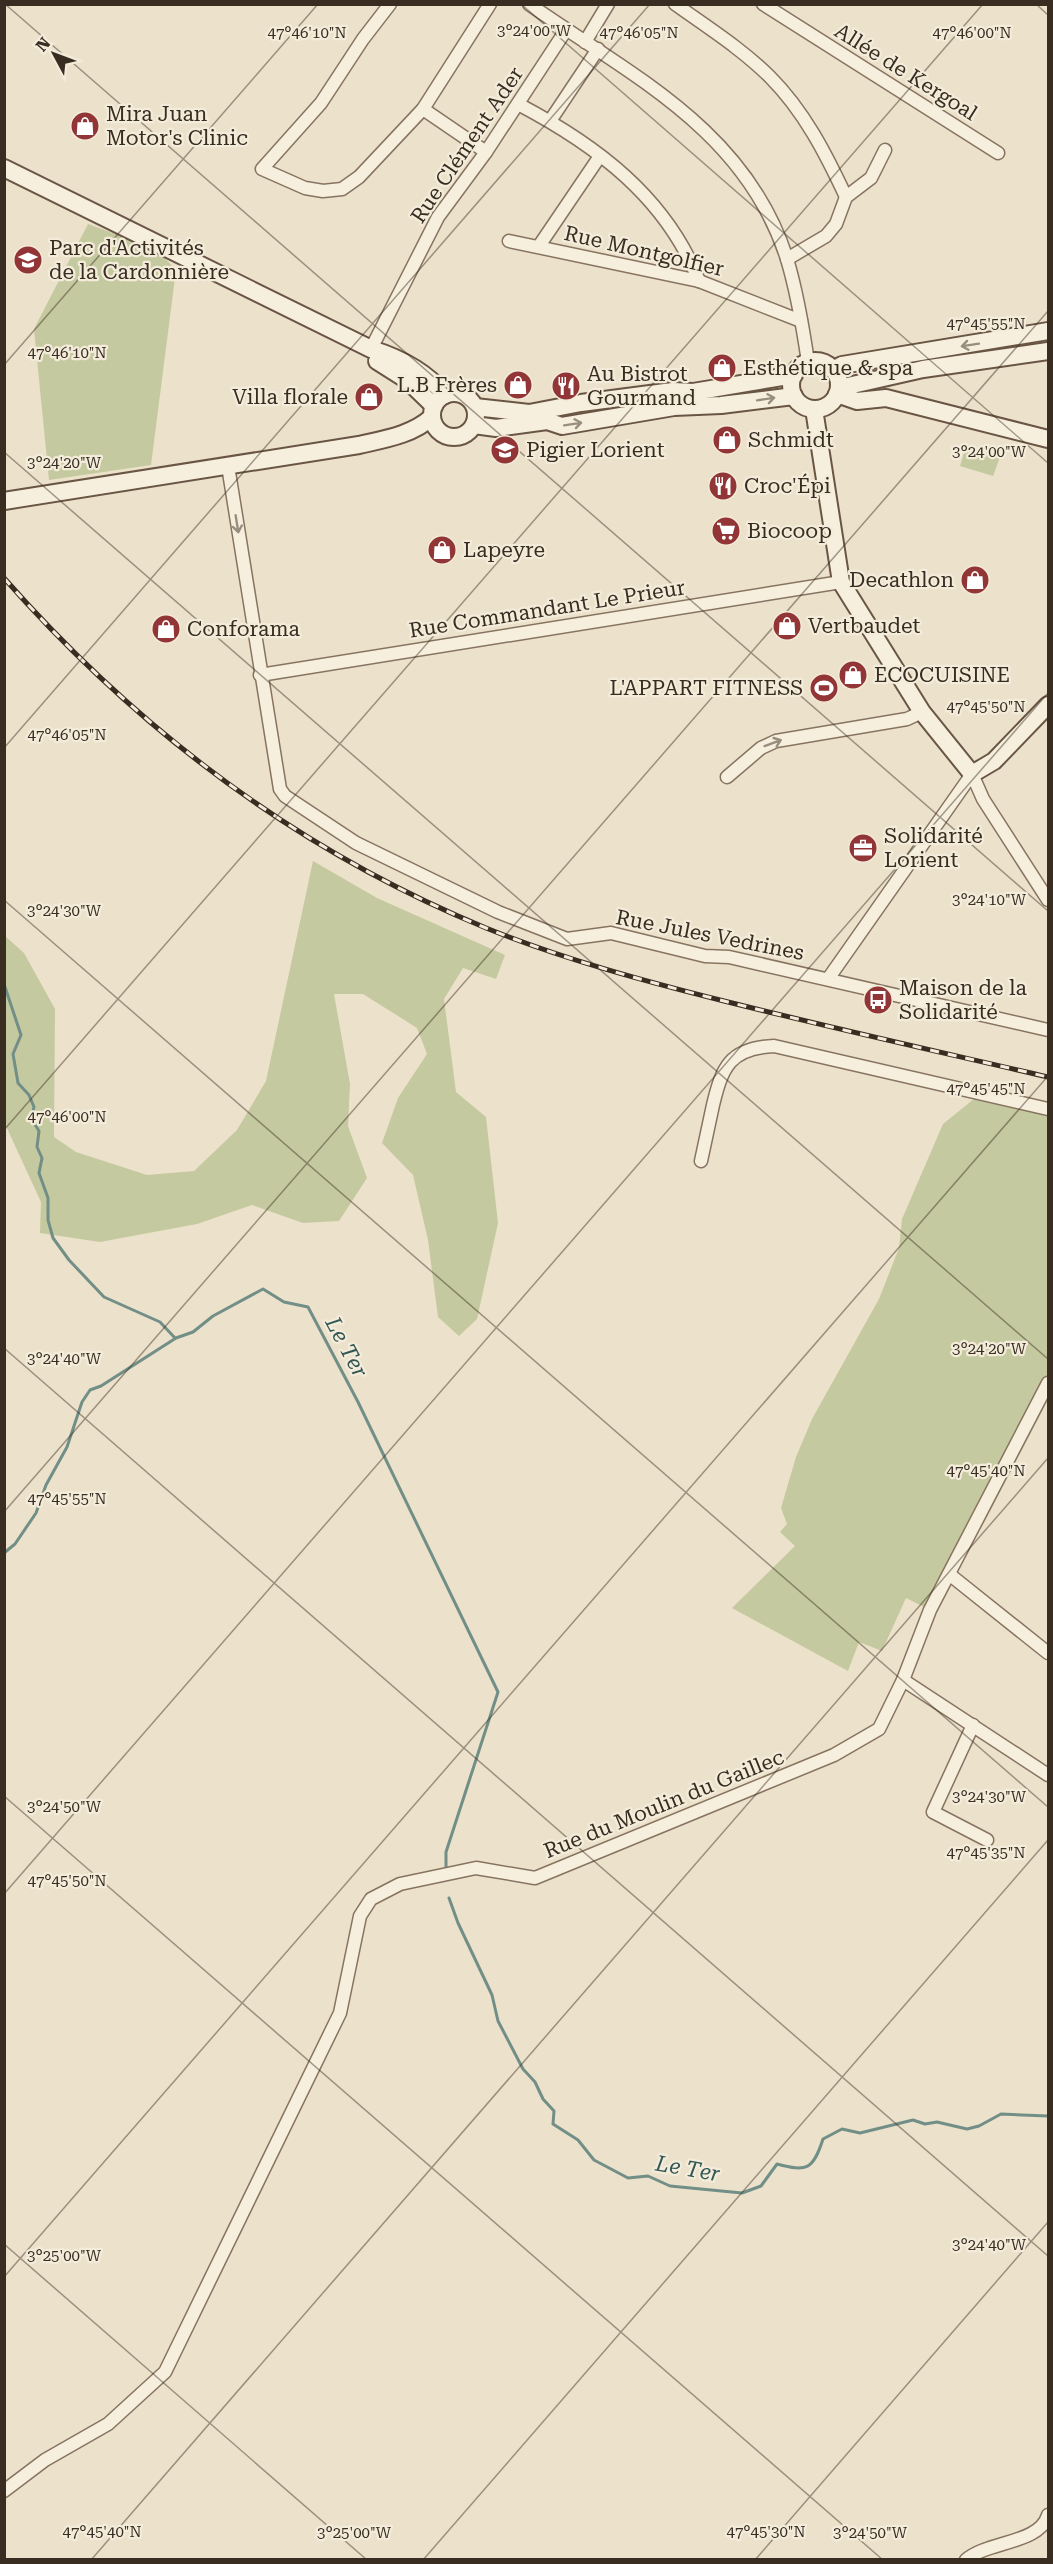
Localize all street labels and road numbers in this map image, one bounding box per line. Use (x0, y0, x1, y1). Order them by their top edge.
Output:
street label: Allée de Kergoal (830, 19, 982, 126)
street label: Rue Clément Ader (406, 62, 528, 228)
street label: Rue Montgolfier (562, 221, 727, 281)
street label: Rue Commandant Le Prieur (407, 575, 687, 643)
street label: Rue Jules Vedrines (614, 905, 806, 965)
street label: Rue du Moulin du Gaillec (540, 1745, 788, 1863)

